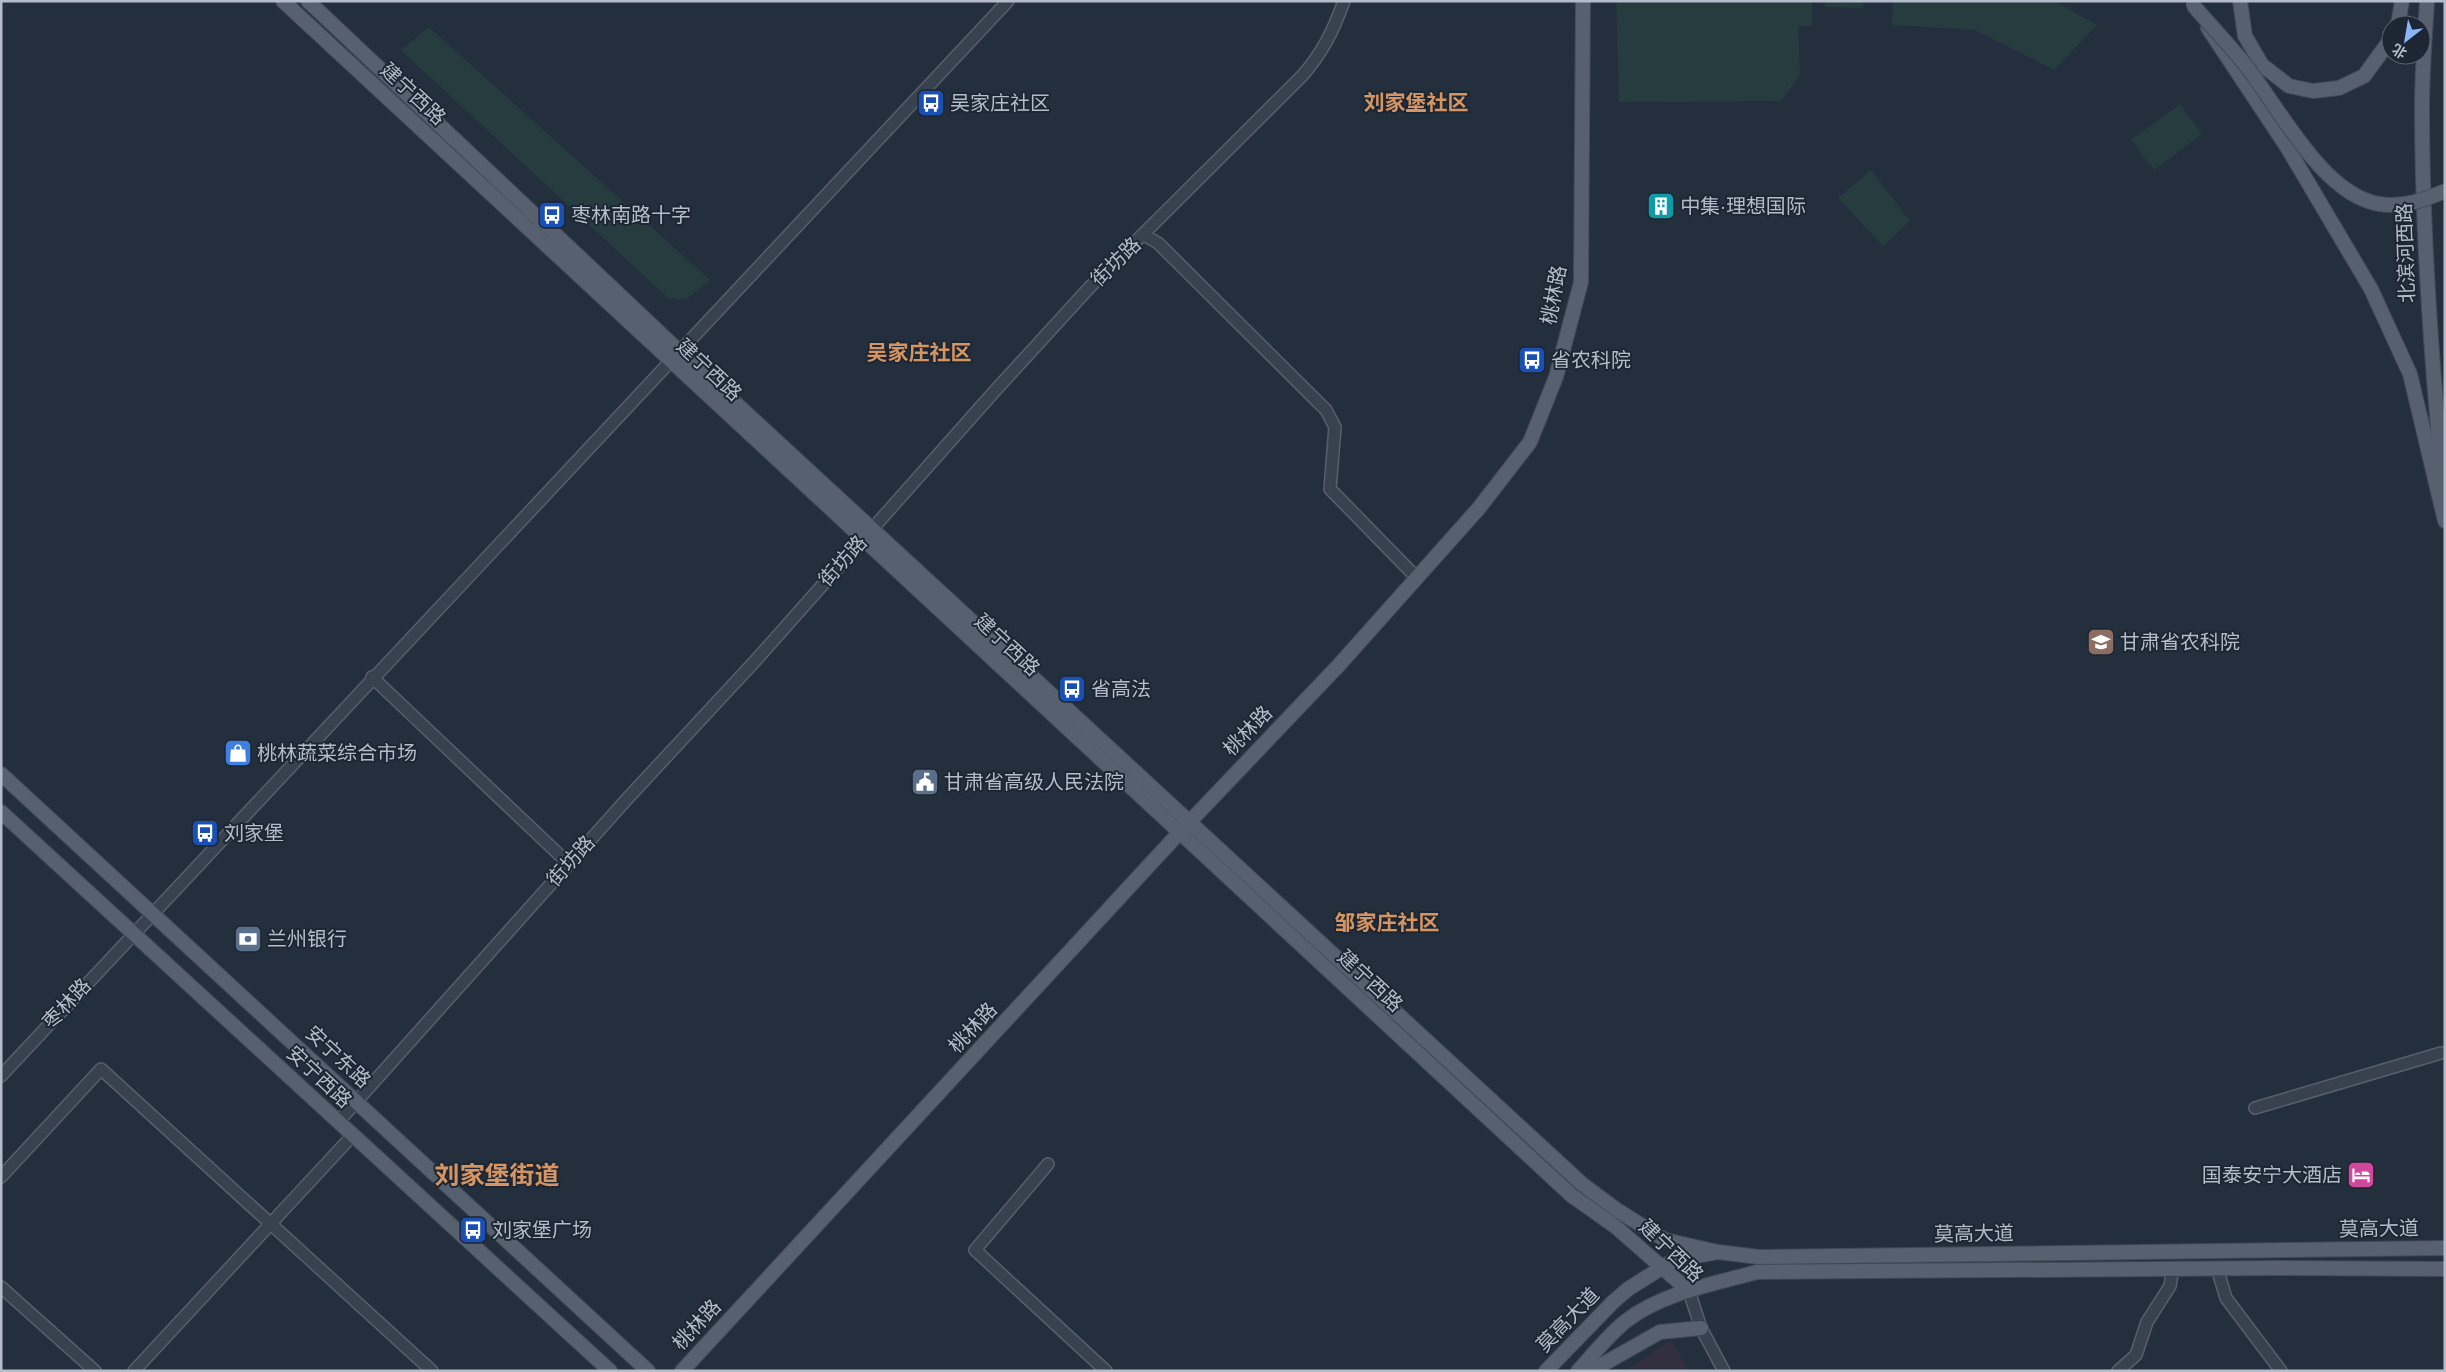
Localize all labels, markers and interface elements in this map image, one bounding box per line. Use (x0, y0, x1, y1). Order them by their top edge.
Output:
north arrow (2381, 15, 2431, 65)
text: 北 (2388, 39, 2410, 63)
street label: 建宁西路 (374, 56, 452, 132)
bus stop icon: 吴家庄社区 (916, 88, 946, 118)
district label: 刘家堡社区 (1364, 88, 1469, 118)
place label: 吴家庄社区 (950, 89, 1050, 118)
building icon: 中集·理想国际 (1646, 191, 1676, 221)
place label: 中集·理想国际 (1680, 192, 1806, 221)
bus stop icon: 枣林南路十字 (537, 200, 567, 230)
place label: 枣林南路十字 (571, 201, 691, 230)
street label: 北滨河西路 (2390, 203, 2422, 303)
street label: 街坊路 (1084, 231, 1148, 293)
street label: 桃林路 (1534, 263, 1574, 327)
street label: 建宁西路 (670, 332, 748, 408)
district label: 吴家庄社区 (867, 338, 972, 368)
bus stop icon: 省农科院 (1517, 345, 1547, 375)
place label: 省农科院 (1551, 346, 1631, 375)
street label: 街坊路 (812, 529, 874, 593)
street label: 建宁西路 (968, 607, 1046, 683)
school or university icon: 甘肃省农科院 (2086, 627, 2116, 657)
place label: 甘肃省农科院 (2120, 628, 2240, 657)
bus stop icon: 省高法 (1057, 674, 1087, 704)
place label: 省高法 (1091, 675, 1151, 704)
street label: 桃林路 (1217, 699, 1279, 763)
shop icon: 桃林蔬菜综合市场 (223, 738, 253, 768)
place label: 桃林蔬菜综合市场 (257, 739, 417, 768)
public building icon: 甘肃省高级人民法院 (910, 767, 940, 797)
place label: 甘肃省高级人民法院 (944, 768, 1124, 797)
bus stop icon: 刘家堡 (190, 818, 220, 848)
place label: 刘家堡 (224, 819, 284, 848)
street label: 街坊路 (540, 829, 602, 893)
district label: 邹家庄社区 (1335, 908, 1440, 938)
bank icon: 兰州银行 (233, 924, 263, 954)
place label: 兰州银行 (267, 925, 347, 954)
street label: 建宁西路 (1331, 943, 1409, 1019)
street label: 枣林路 (36, 972, 98, 1036)
street label: 桃林路 (942, 996, 1004, 1060)
street label: 安宁东路 (299, 1019, 377, 1095)
street label: 安宁西路 (280, 1039, 358, 1115)
district label: 刘家堡街道 (434, 1157, 560, 1193)
hotel icon: 国泰安宁大酒店 (2346, 1160, 2376, 1190)
place label: 国泰安宁大酒店 (2202, 1161, 2342, 1190)
street label: 建宁西路 (1632, 1213, 1710, 1289)
street label: 莫高大道 (2339, 1214, 2419, 1244)
bus stop icon: 刘家堡广场 (458, 1215, 488, 1245)
place label: 刘家堡广场 (492, 1216, 592, 1245)
street label: 莫高大道 (1934, 1219, 2014, 1249)
street label: 莫高大道 (1530, 1281, 1606, 1359)
street label: 桃林路 (666, 1293, 728, 1357)

